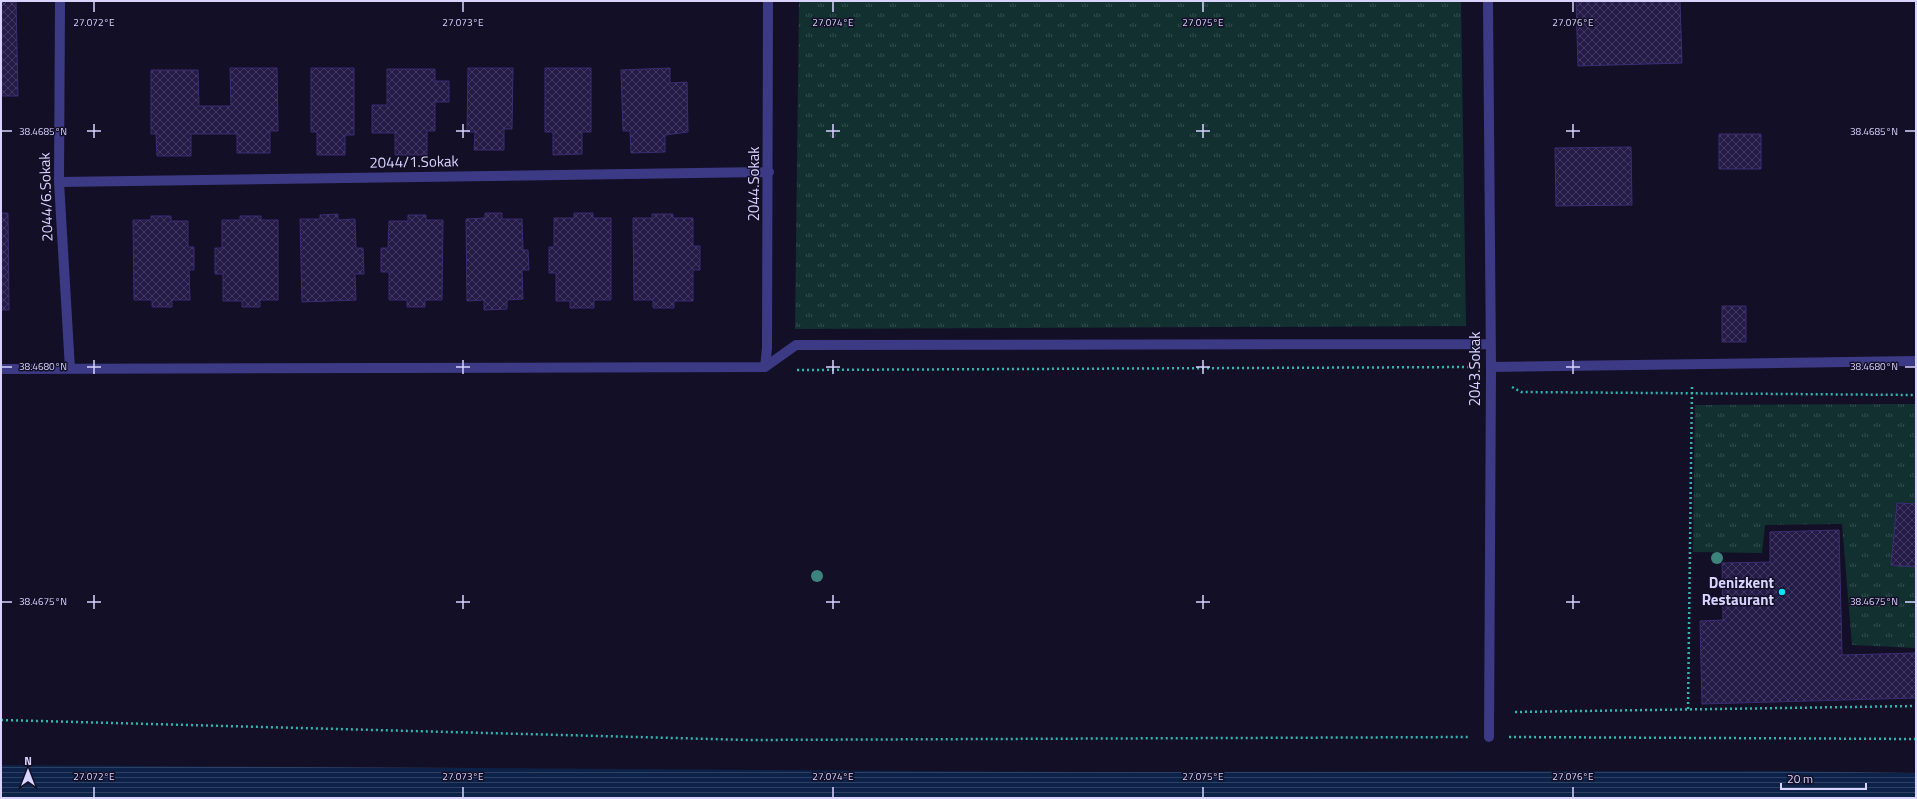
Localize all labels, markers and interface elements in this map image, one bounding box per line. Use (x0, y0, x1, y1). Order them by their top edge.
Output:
text: 27.072°E (73, 15, 115, 30)
text: 27.073°E (442, 15, 484, 30)
text: 27.074°E (812, 15, 854, 30)
text: 27.075°E (1182, 15, 1224, 30)
text: 27.076°E (1552, 15, 1594, 30)
text: 38.4685°N (19, 124, 67, 139)
text: 38.4685°N (1850, 124, 1898, 139)
street label: 2044.Sokak (742, 147, 765, 221)
street label: 2044/1.Sokak (369, 149, 459, 174)
street label: 2044/6.Sokak (32, 152, 59, 242)
street label: 2043.Sokak (1463, 332, 1486, 406)
text: 38.4680°N (19, 359, 67, 374)
text: 38.4680°N (1850, 359, 1898, 374)
place label: Denizkent Restaurant (1702, 571, 1775, 611)
marker: Denizkent Restaurant (1777, 587, 1787, 597)
text: 38.4675°N (19, 594, 67, 609)
text: 38.4675°N (1850, 594, 1898, 609)
north arrow (8, 751, 48, 791)
text: N (24, 753, 32, 769)
scale bar (1781, 765, 1866, 791)
text: 27.072°E (73, 769, 115, 784)
text: 27.073°E (442, 769, 484, 784)
text: 27.074°E (812, 769, 854, 784)
text: 27.075°E (1182, 769, 1224, 784)
text: 27.076°E (1552, 769, 1594, 784)
text: 20 m (1787, 769, 1813, 788)

